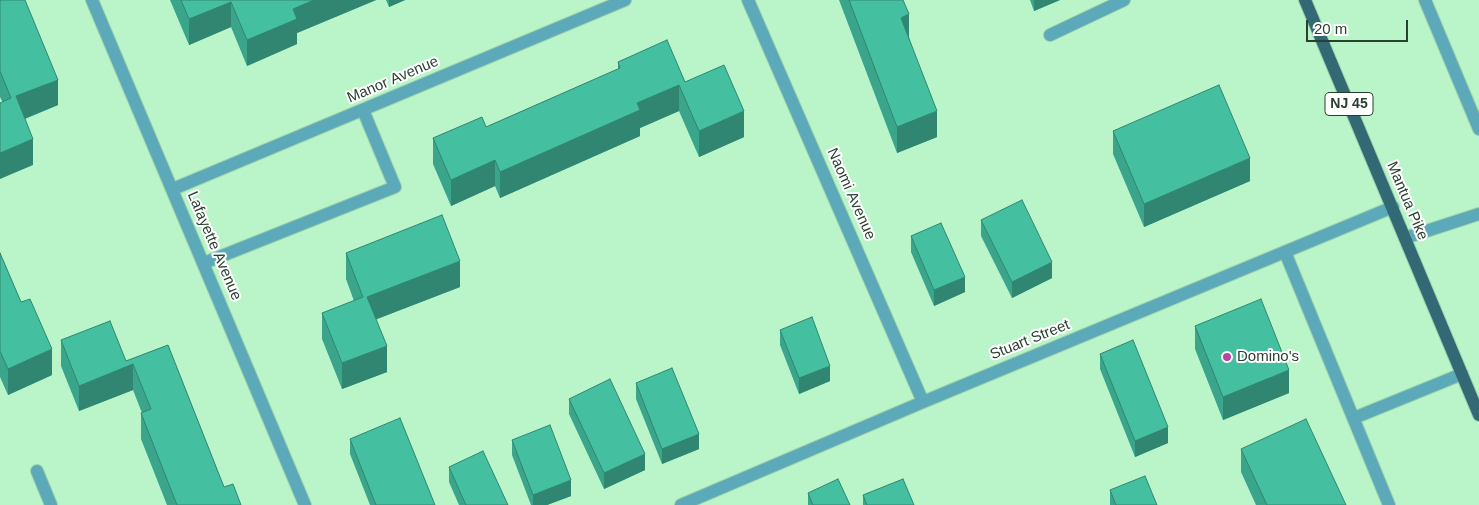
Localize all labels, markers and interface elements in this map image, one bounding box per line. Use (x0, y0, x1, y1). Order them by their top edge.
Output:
scale bar (1309, 10, 1412, 42)
text: 20 m (1314, 20, 1347, 37)
street label: Manor Avenue (345, 53, 441, 107)
road number: NJ 45 (1325, 92, 1373, 116)
street label: Naomi Avenue (823, 146, 879, 242)
street label: Mantua Pike (1382, 159, 1432, 243)
street label: Lafayette Avenue (183, 189, 245, 303)
street label: Stuart Street (988, 316, 1072, 364)
place label: Domino's (1237, 348, 1299, 366)
marker: Domino's (1221, 351, 1233, 363)

